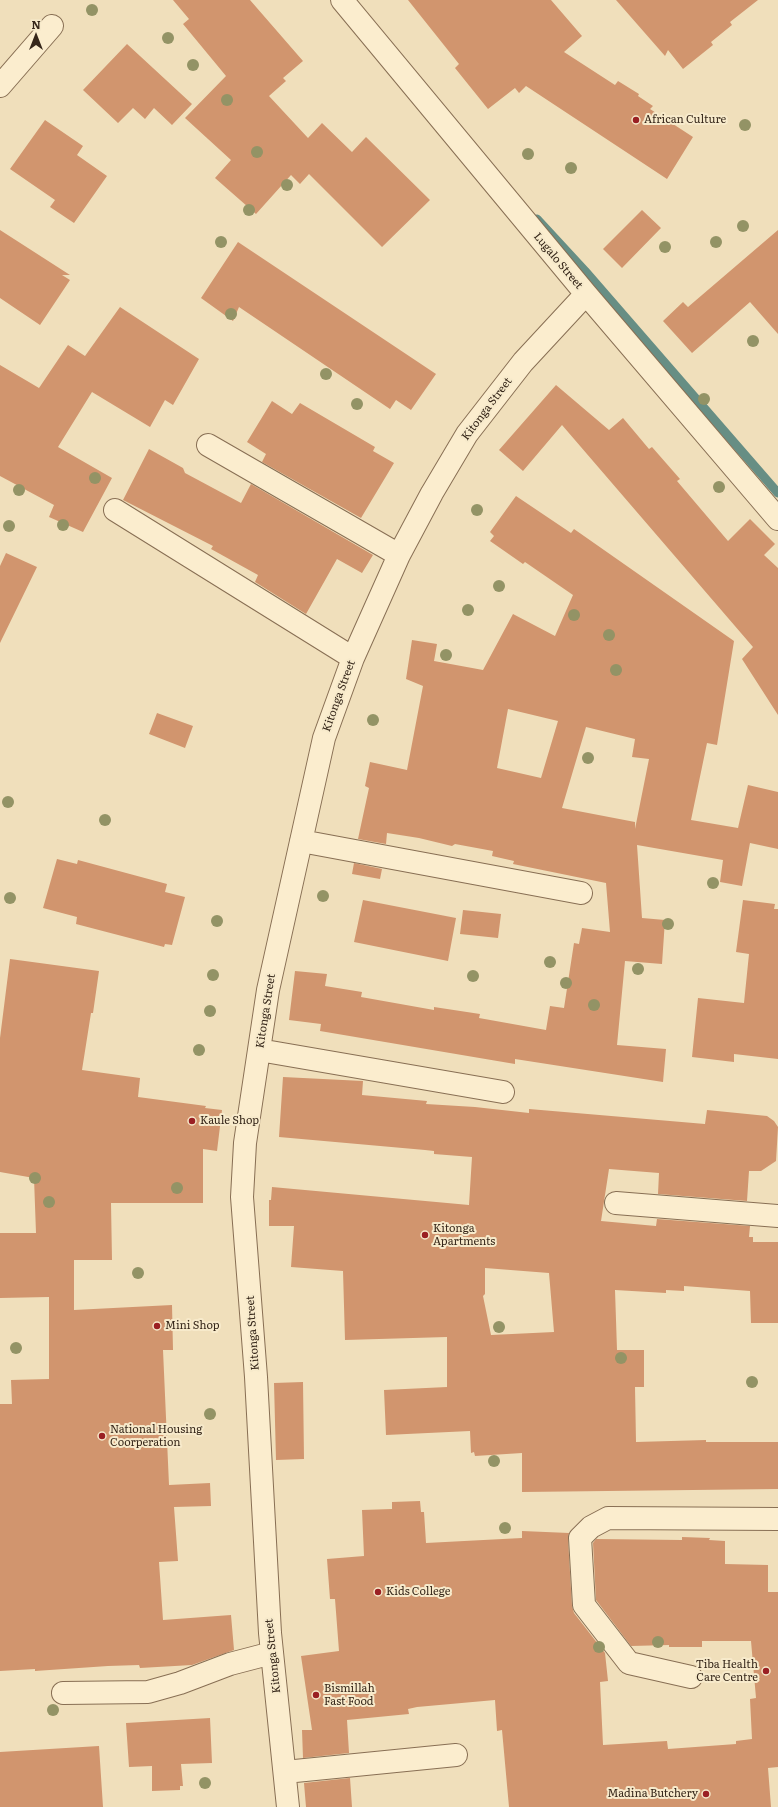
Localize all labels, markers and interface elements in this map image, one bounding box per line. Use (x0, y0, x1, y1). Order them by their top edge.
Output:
north arrow (16, 16, 56, 56)
text: N (31, 16, 41, 32)
place label: African Culture (644, 113, 726, 127)
marker: African Culture (631, 115, 641, 125)
street label: Lugalo Street (531, 230, 585, 292)
street label: Kitonga Street (459, 375, 515, 443)
street label: Kitonga Street (320, 658, 358, 734)
street label: Kitonga Street (254, 973, 278, 1049)
place label: Kaule Shop (200, 1114, 259, 1128)
marker: Kaule Shop (187, 1116, 197, 1126)
place label: Kitonga Apartments (433, 1222, 495, 1248)
marker: Kitonga Apartments (420, 1230, 430, 1240)
street label: Kitonga Street (244, 1295, 262, 1371)
place label: Mini Shop (165, 1319, 220, 1333)
marker: Mini Shop (152, 1321, 162, 1331)
place label: National Housing Coorperation (110, 1423, 202, 1449)
marker: National Housing Coorperation (97, 1431, 107, 1441)
place label: Kids College (386, 1585, 450, 1599)
marker: Kids College (373, 1587, 383, 1597)
street label: Kitonga Street (263, 1618, 283, 1694)
place label: Tiba Health Care Centre (696, 1658, 758, 1684)
marker: Tiba Health Care Centre (761, 1666, 771, 1676)
place label: Bismillah Fast Food (324, 1682, 375, 1708)
marker: Bismillah Fast Food (311, 1690, 321, 1700)
place label: Madina Butchery (607, 1787, 698, 1801)
marker: Madina Butchery (701, 1789, 711, 1799)

